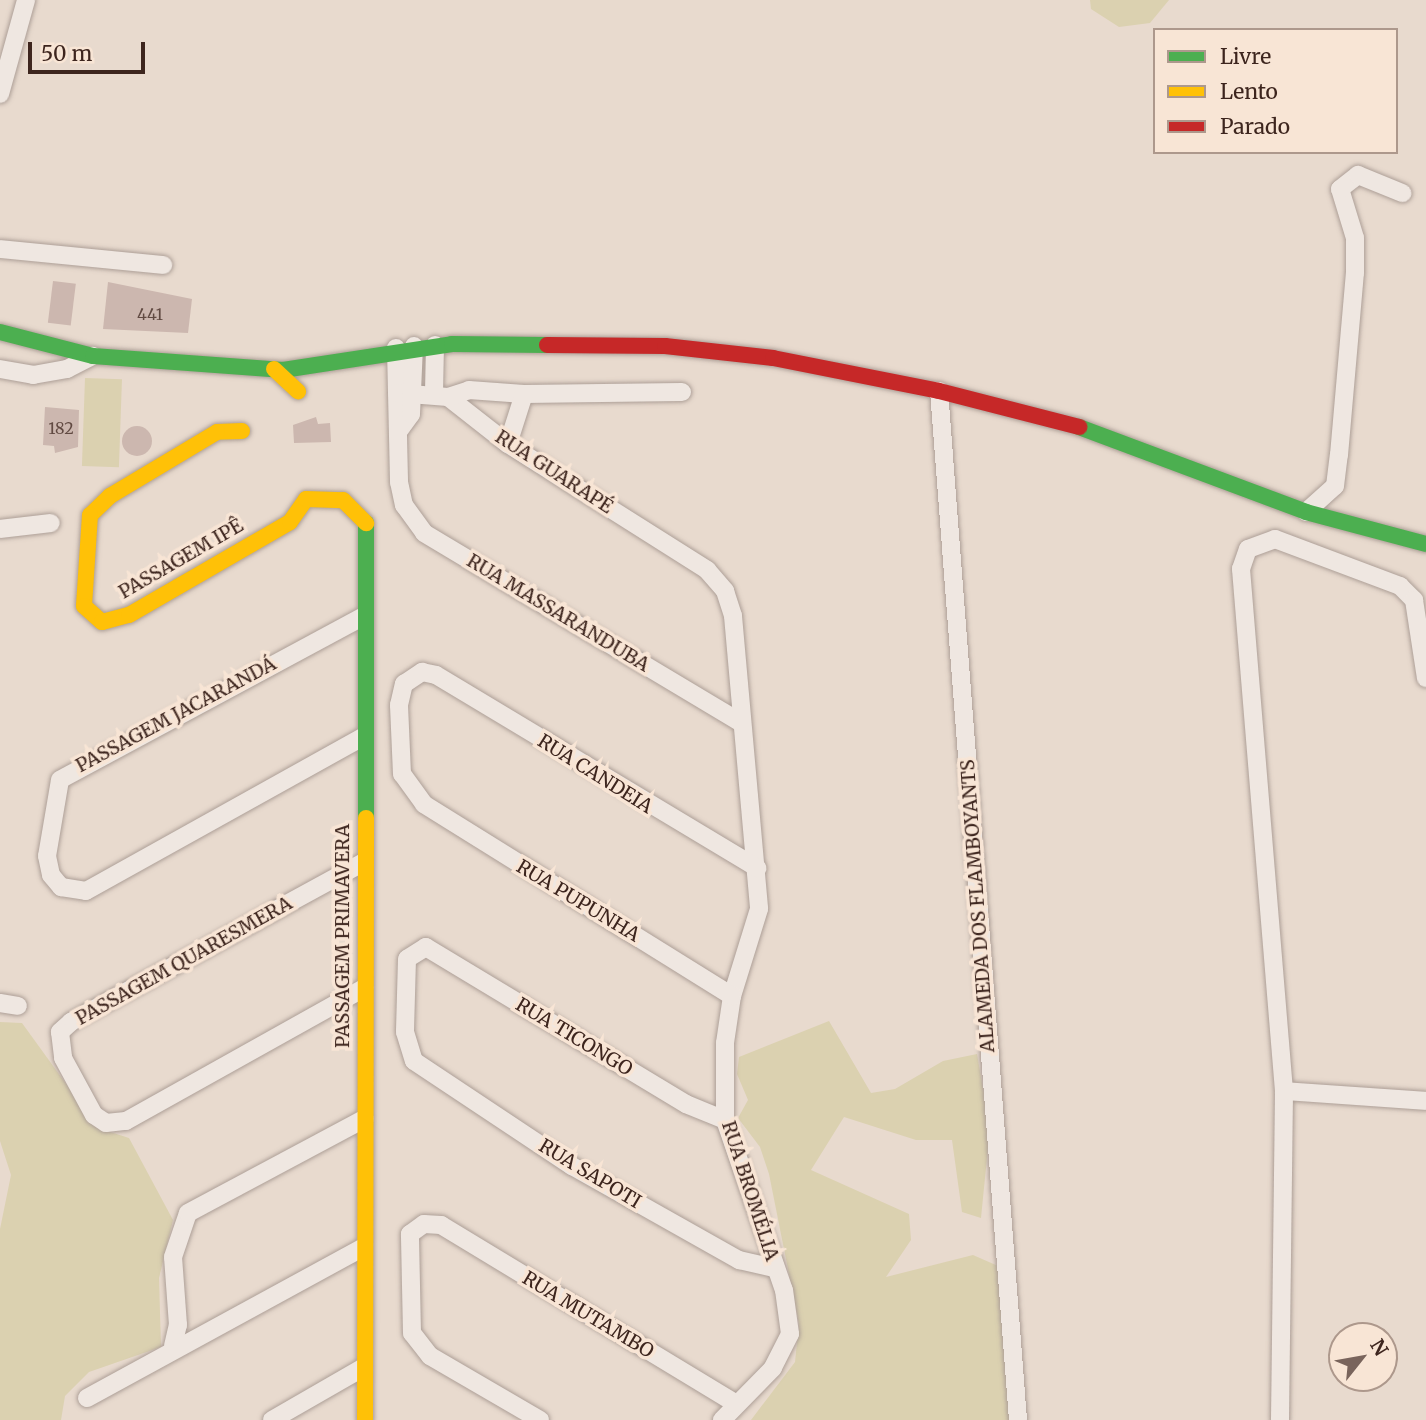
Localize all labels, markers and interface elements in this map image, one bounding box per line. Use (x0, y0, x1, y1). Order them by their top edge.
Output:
scale bar (32, 28, 149, 72)
legend (1153, 28, 1398, 154)
text: 50 m (41, 40, 92, 67)
text: Livre (1220, 43, 1271, 70)
text: Lento (1220, 78, 1278, 105)
text: Parado (1220, 113, 1290, 140)
house number: 441 (137, 304, 163, 324)
house number: 182 (48, 418, 74, 438)
street label: RUA GUARAPÉ (491, 426, 617, 518)
street label: PASSAGEM IPÊ (115, 514, 247, 604)
street label: RUA MASSARANDUBA (463, 549, 653, 677)
street label: PASSAGEM JACARANDÁ (72, 653, 280, 777)
street label: RUA CANDEIA (533, 730, 657, 818)
street label: ALAMEDA DOS FLAMBOYANTS (956, 759, 1000, 1053)
street label: PASSAGEM PRIMAVERA (332, 824, 354, 1048)
street label: RUA PUPUNHA (512, 855, 644, 947)
street label: PASSAGEM QUARESMERA (72, 892, 296, 1030)
street label: RUA TICONGO (512, 993, 636, 1081)
street label: RUA BROMÉLIA (717, 1118, 783, 1264)
street label: RUA SAPOTI (535, 1135, 645, 1213)
street label: RUA MUTAMBO (518, 1267, 658, 1363)
north arrow (1328, 1322, 1398, 1392)
text: N (1365, 1335, 1393, 1360)

